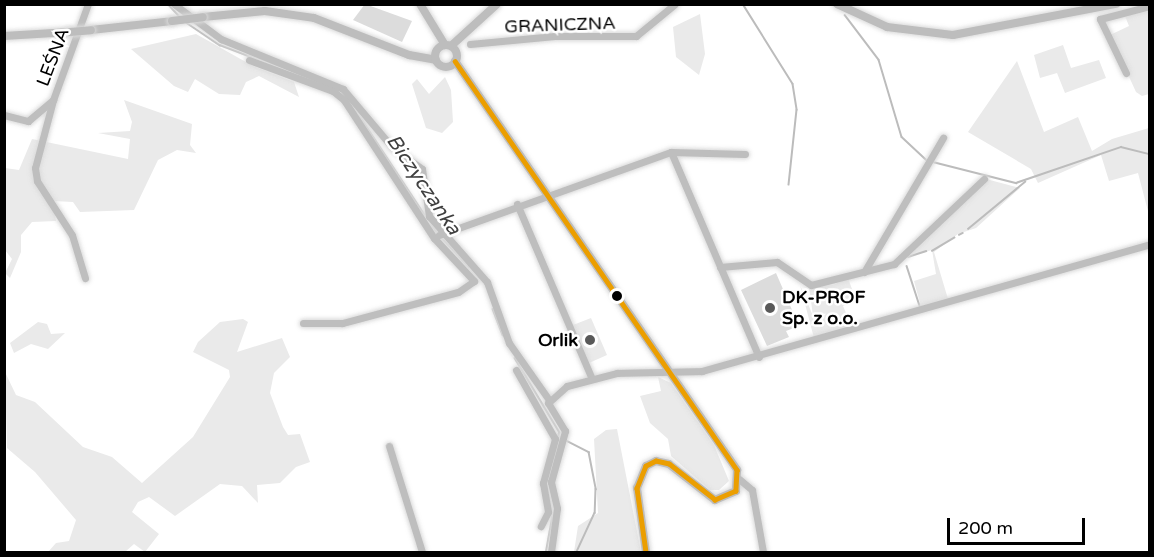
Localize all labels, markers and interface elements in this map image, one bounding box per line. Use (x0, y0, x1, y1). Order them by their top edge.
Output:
street label: GRANICZNA (504, 12, 616, 38)
street label: LEŚNA (32, 25, 74, 89)
water label: Biczyczanka (381, 130, 465, 240)
place label: DK-PROF Sp. z o.o. (782, 287, 865, 330)
unlabelled marker (611, 290, 623, 302)
marker: DK-PROF Sp. z o.o. (763, 301, 777, 315)
place label: Orlik (538, 329, 578, 351)
marker: Orlik (583, 333, 597, 347)
scale bar (950, 506, 1088, 544)
text: 200 m (958, 517, 1013, 539)

